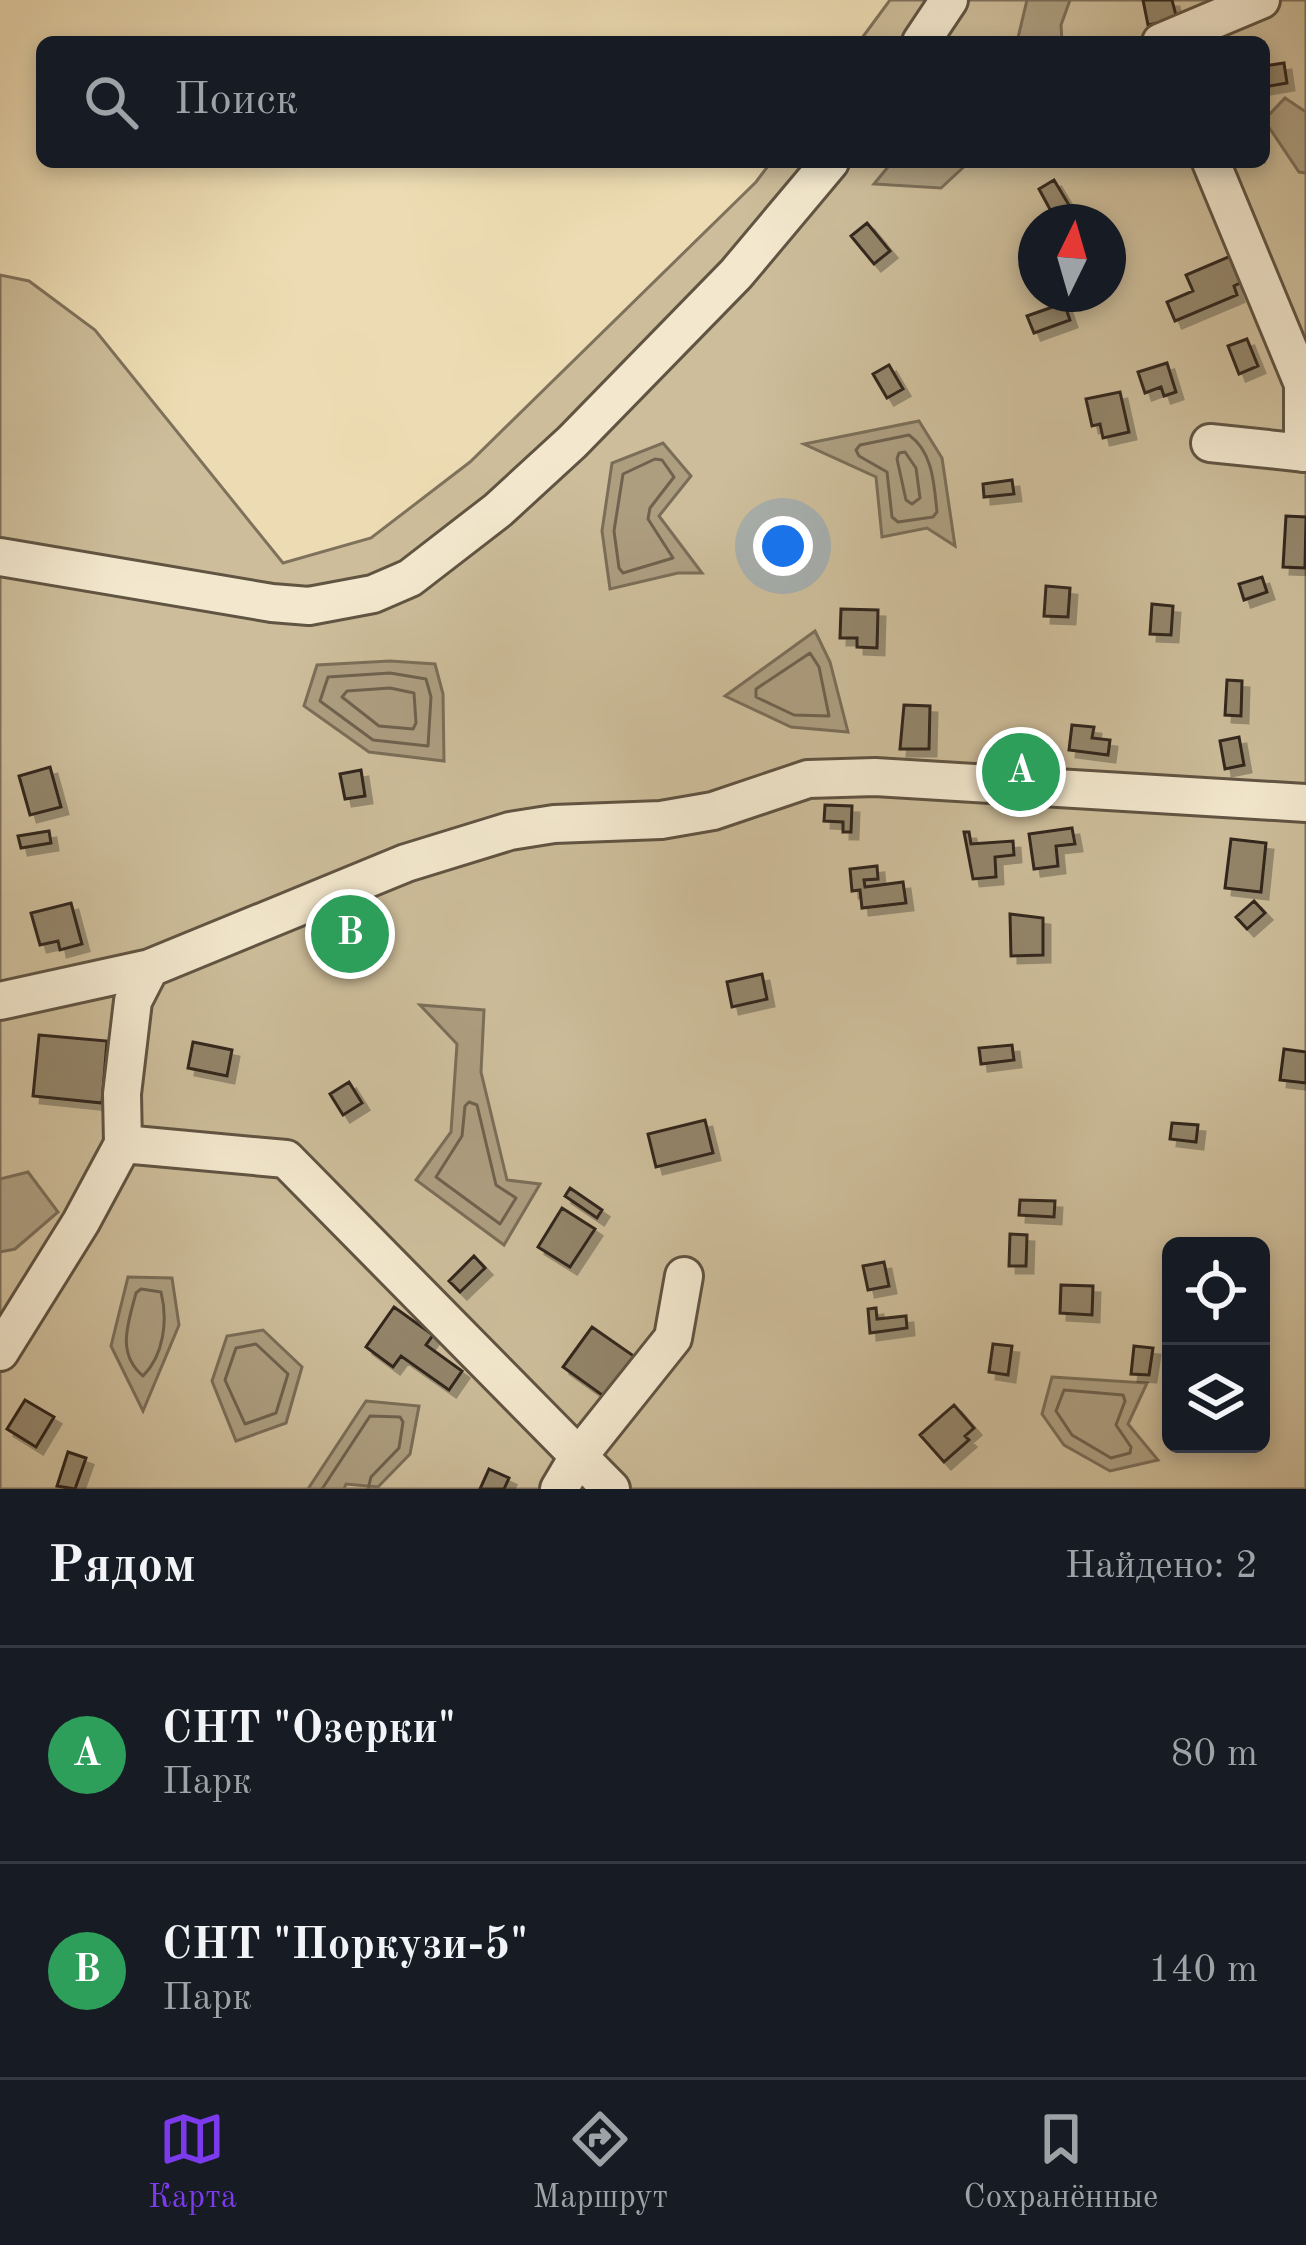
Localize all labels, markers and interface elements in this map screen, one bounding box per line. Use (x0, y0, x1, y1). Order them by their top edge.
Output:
search box (36, 36, 1270, 168)
icon: search (78, 69, 144, 135)
text: Поиск (174, 79, 298, 124)
north arrow (1018, 204, 1126, 312)
your location (753, 516, 813, 576)
pin: A (982, 727, 1060, 817)
pin: B (311, 889, 389, 979)
map controls (1162, 1237, 1270, 1453)
button: locate (1162, 1237, 1270, 1345)
button: layers (1162, 1345, 1270, 1453)
text: Рядом (48, 1542, 196, 1593)
text: Найдено: 2 (1065, 1547, 1258, 1586)
text: СНТ "Озерки" (162, 1708, 456, 1753)
text: A (72, 1735, 102, 1774)
text: 80 m (1171, 1735, 1258, 1774)
text: Парк (162, 1763, 252, 1802)
text: СНТ "Поркузи-5" (162, 1924, 528, 1969)
text: B (73, 1951, 101, 1990)
text: 140 m (1148, 1951, 1258, 1990)
text: Парк (162, 1979, 252, 2018)
tab: Карта (148, 2106, 237, 2219)
tab: Маршрут (533, 2106, 668, 2219)
tab: Сохранённые (964, 2106, 1158, 2219)

